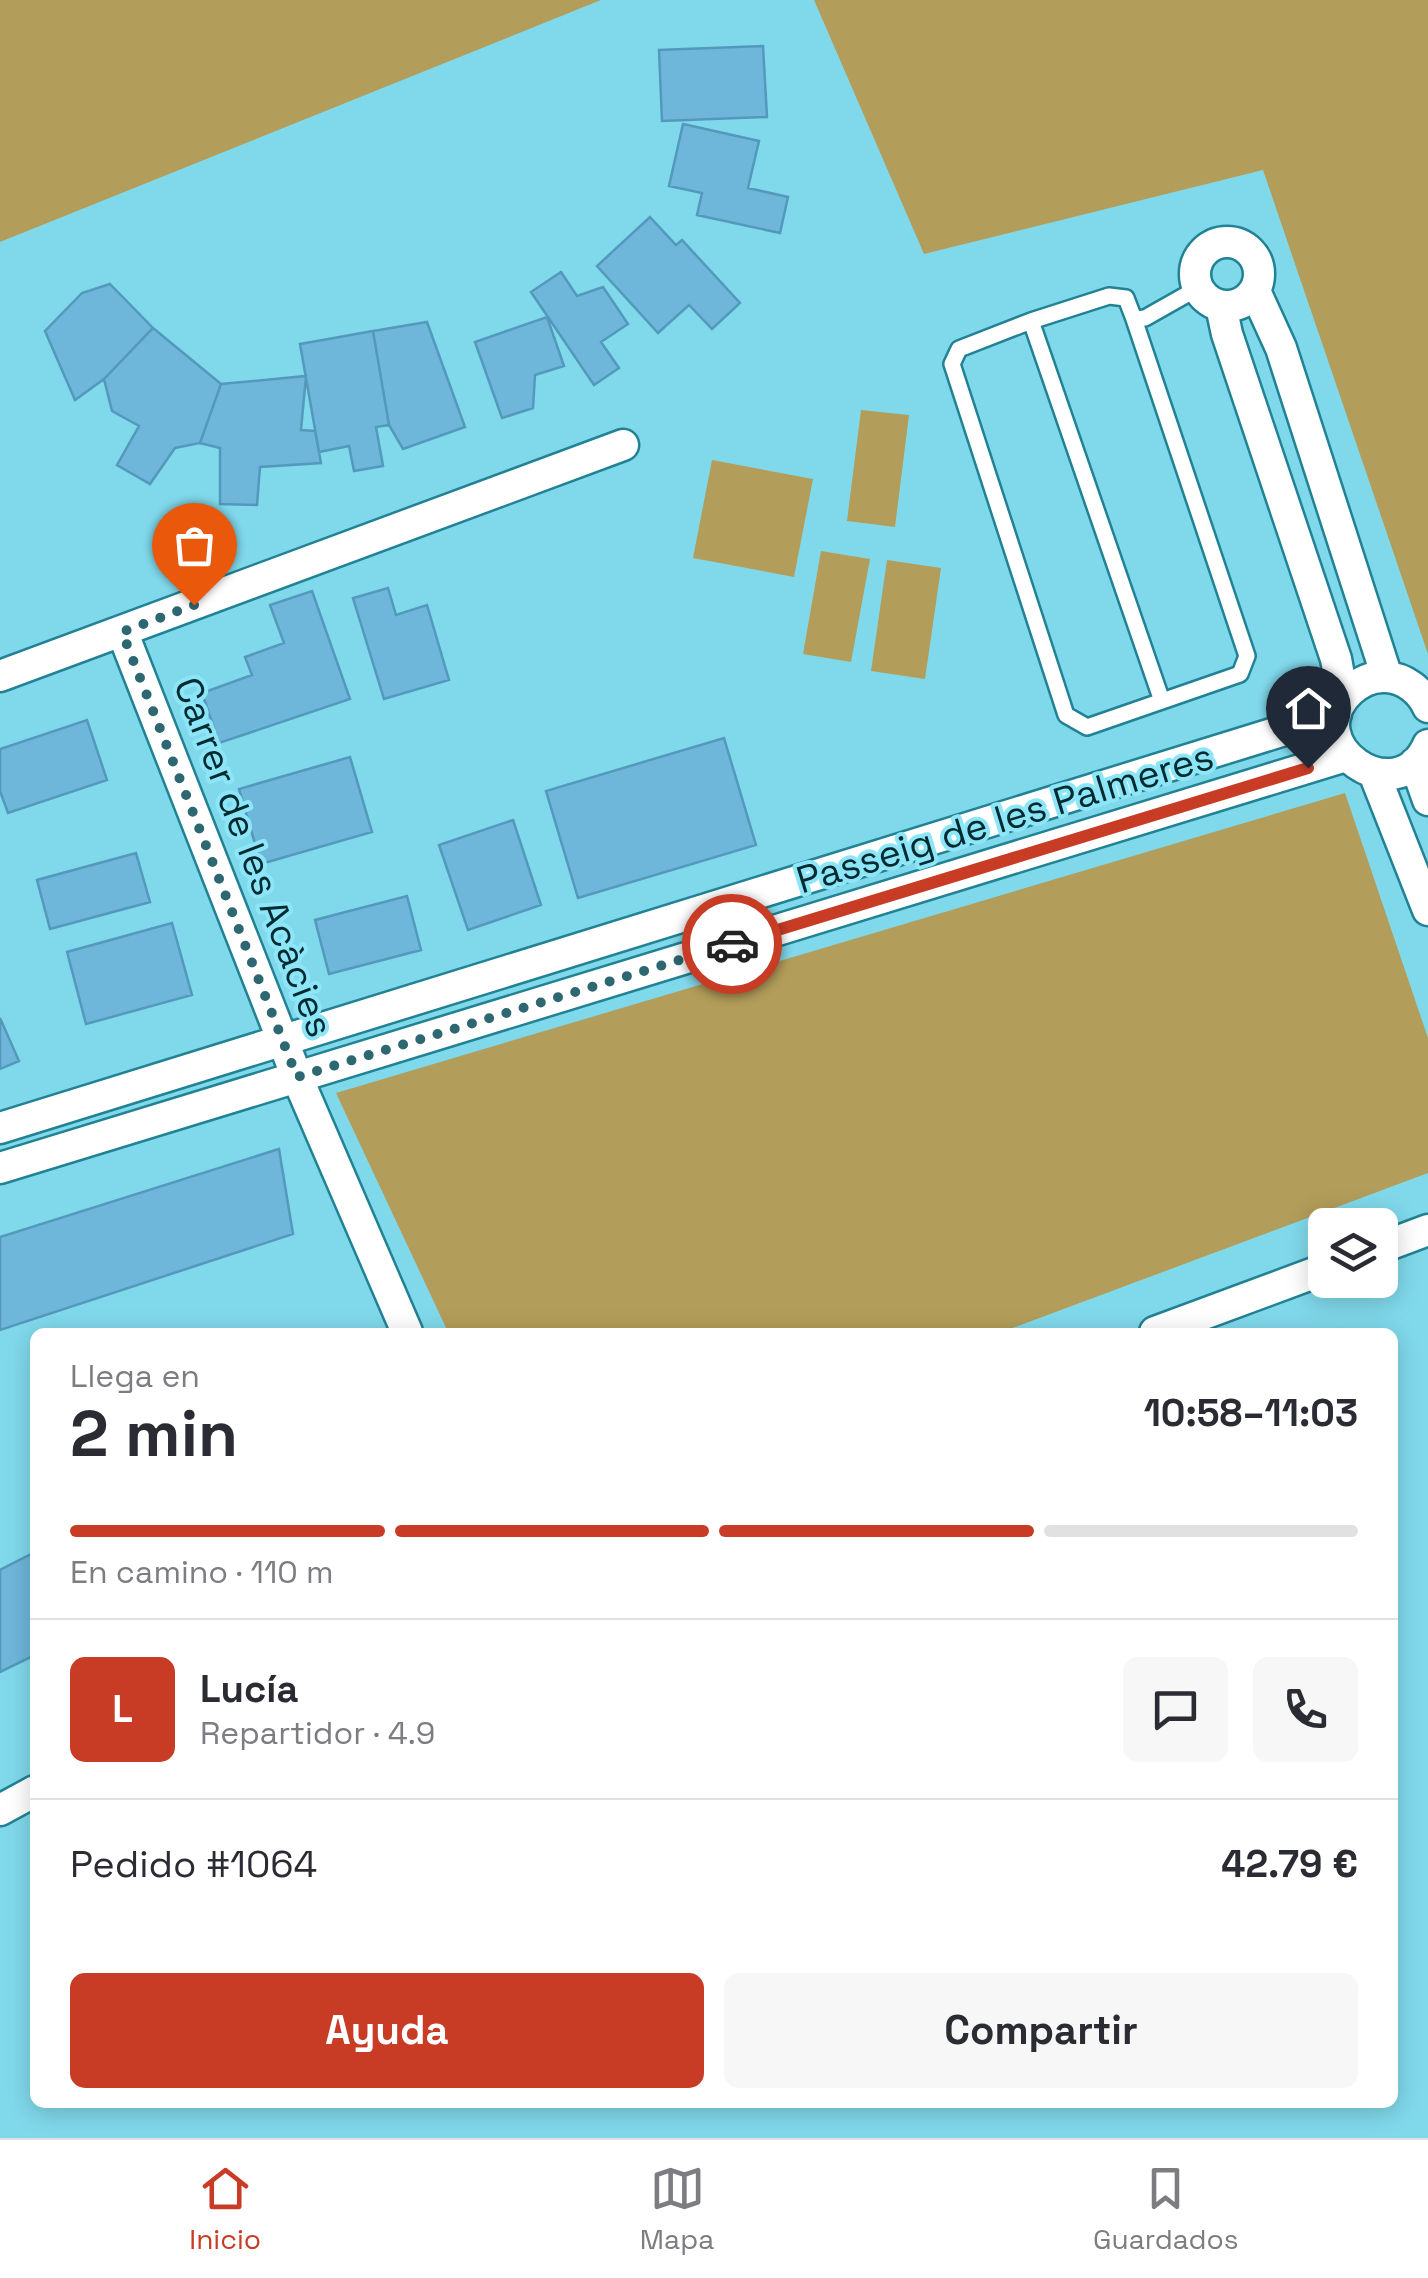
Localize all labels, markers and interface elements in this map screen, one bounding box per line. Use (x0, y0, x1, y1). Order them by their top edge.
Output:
pin (152, 503, 237, 606)
icon: bag (167, 518, 222, 573)
pin (1266, 666, 1351, 769)
street label: Carrer de les Acàcies (163, 670, 345, 1044)
icon: home (1281, 681, 1336, 736)
street label: Passeig de les Palmeres (791, 732, 1219, 904)
courier (682, 894, 782, 994)
icon: car (705, 917, 760, 972)
map controls (1308, 1208, 1398, 1298)
button: layers (1308, 1208, 1398, 1298)
text: Llega en (70, 1356, 200, 1396)
text: 10:58–11:03 (1144, 1389, 1358, 1437)
text: 2 min (70, 1392, 238, 1475)
text: En camino · 110 m (70, 1552, 334, 1592)
button: chat (1123, 1657, 1228, 1762)
button: phone (1253, 1657, 1358, 1762)
text: Lucía (200, 1665, 298, 1713)
text: L (112, 1685, 133, 1733)
text: Repartidor · 4.9 (200, 1713, 435, 1753)
text: Pedido #1064 (70, 1840, 317, 1888)
text: 42.79 € (1221, 1840, 1358, 1888)
button: Ayuda (70, 1973, 704, 2088)
button: Compartir (724, 1973, 1358, 2088)
tab: Inicio (189, 2161, 261, 2257)
tab: Mapa (640, 2161, 714, 2257)
tab: Guardados (1093, 2161, 1239, 2257)

